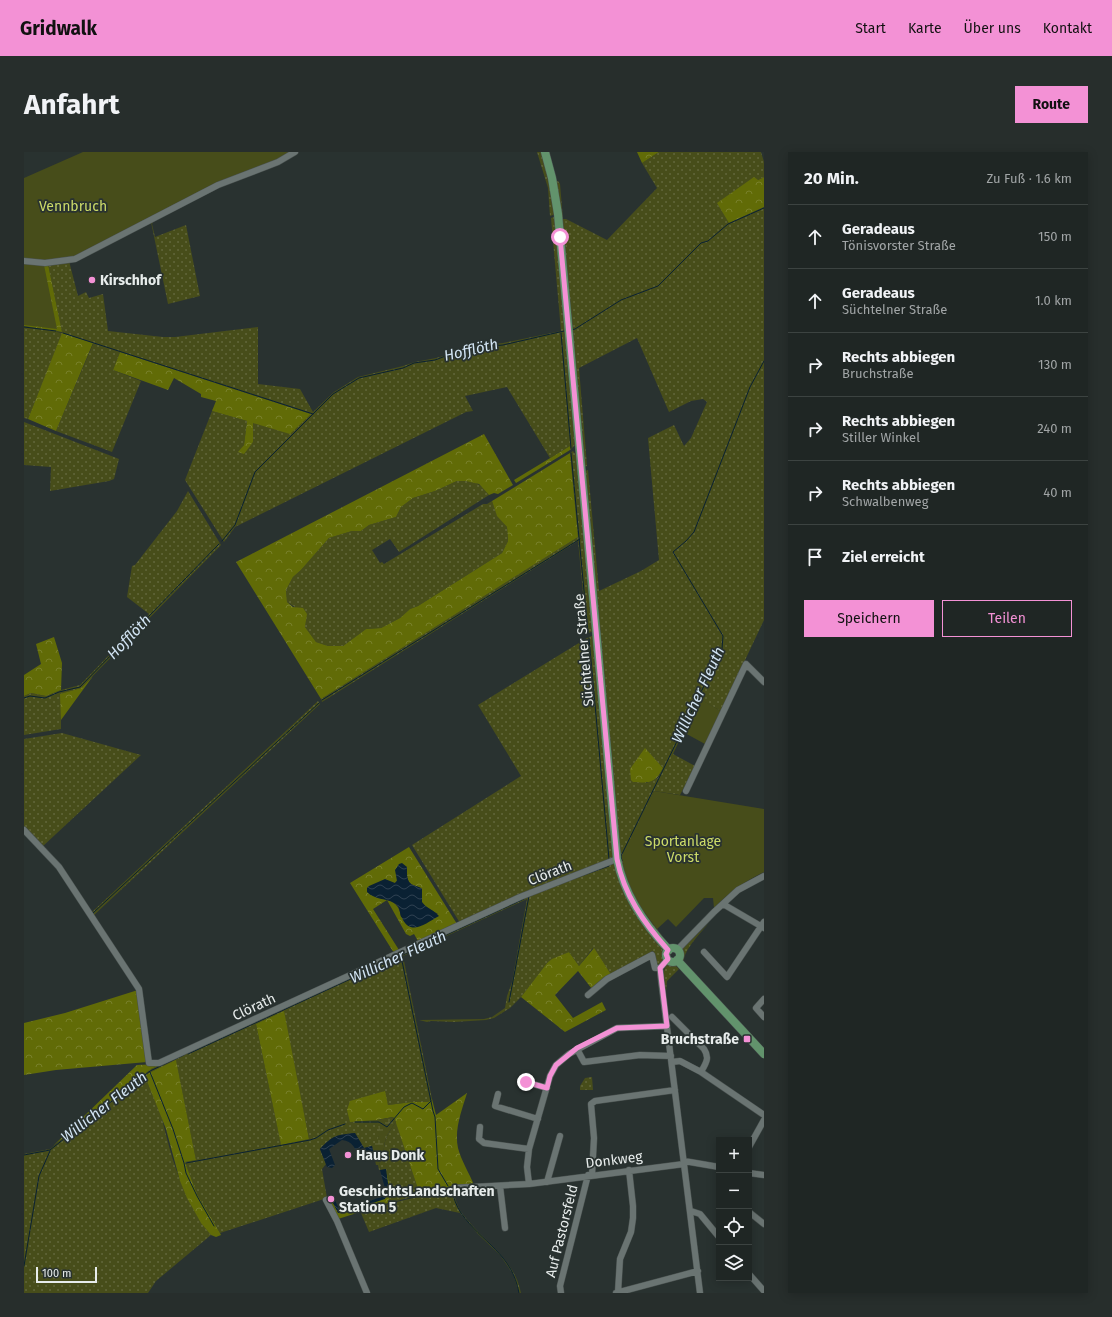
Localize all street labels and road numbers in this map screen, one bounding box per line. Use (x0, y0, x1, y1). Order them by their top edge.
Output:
street label: Süchtelner Straße (571, 593, 597, 707)
street label: Clörath (526, 857, 574, 889)
street label: Clörath (230, 990, 278, 1024)
street label: Donkweg (584, 1148, 644, 1172)
street label: Auf Pastorsfeld (542, 1183, 582, 1279)

